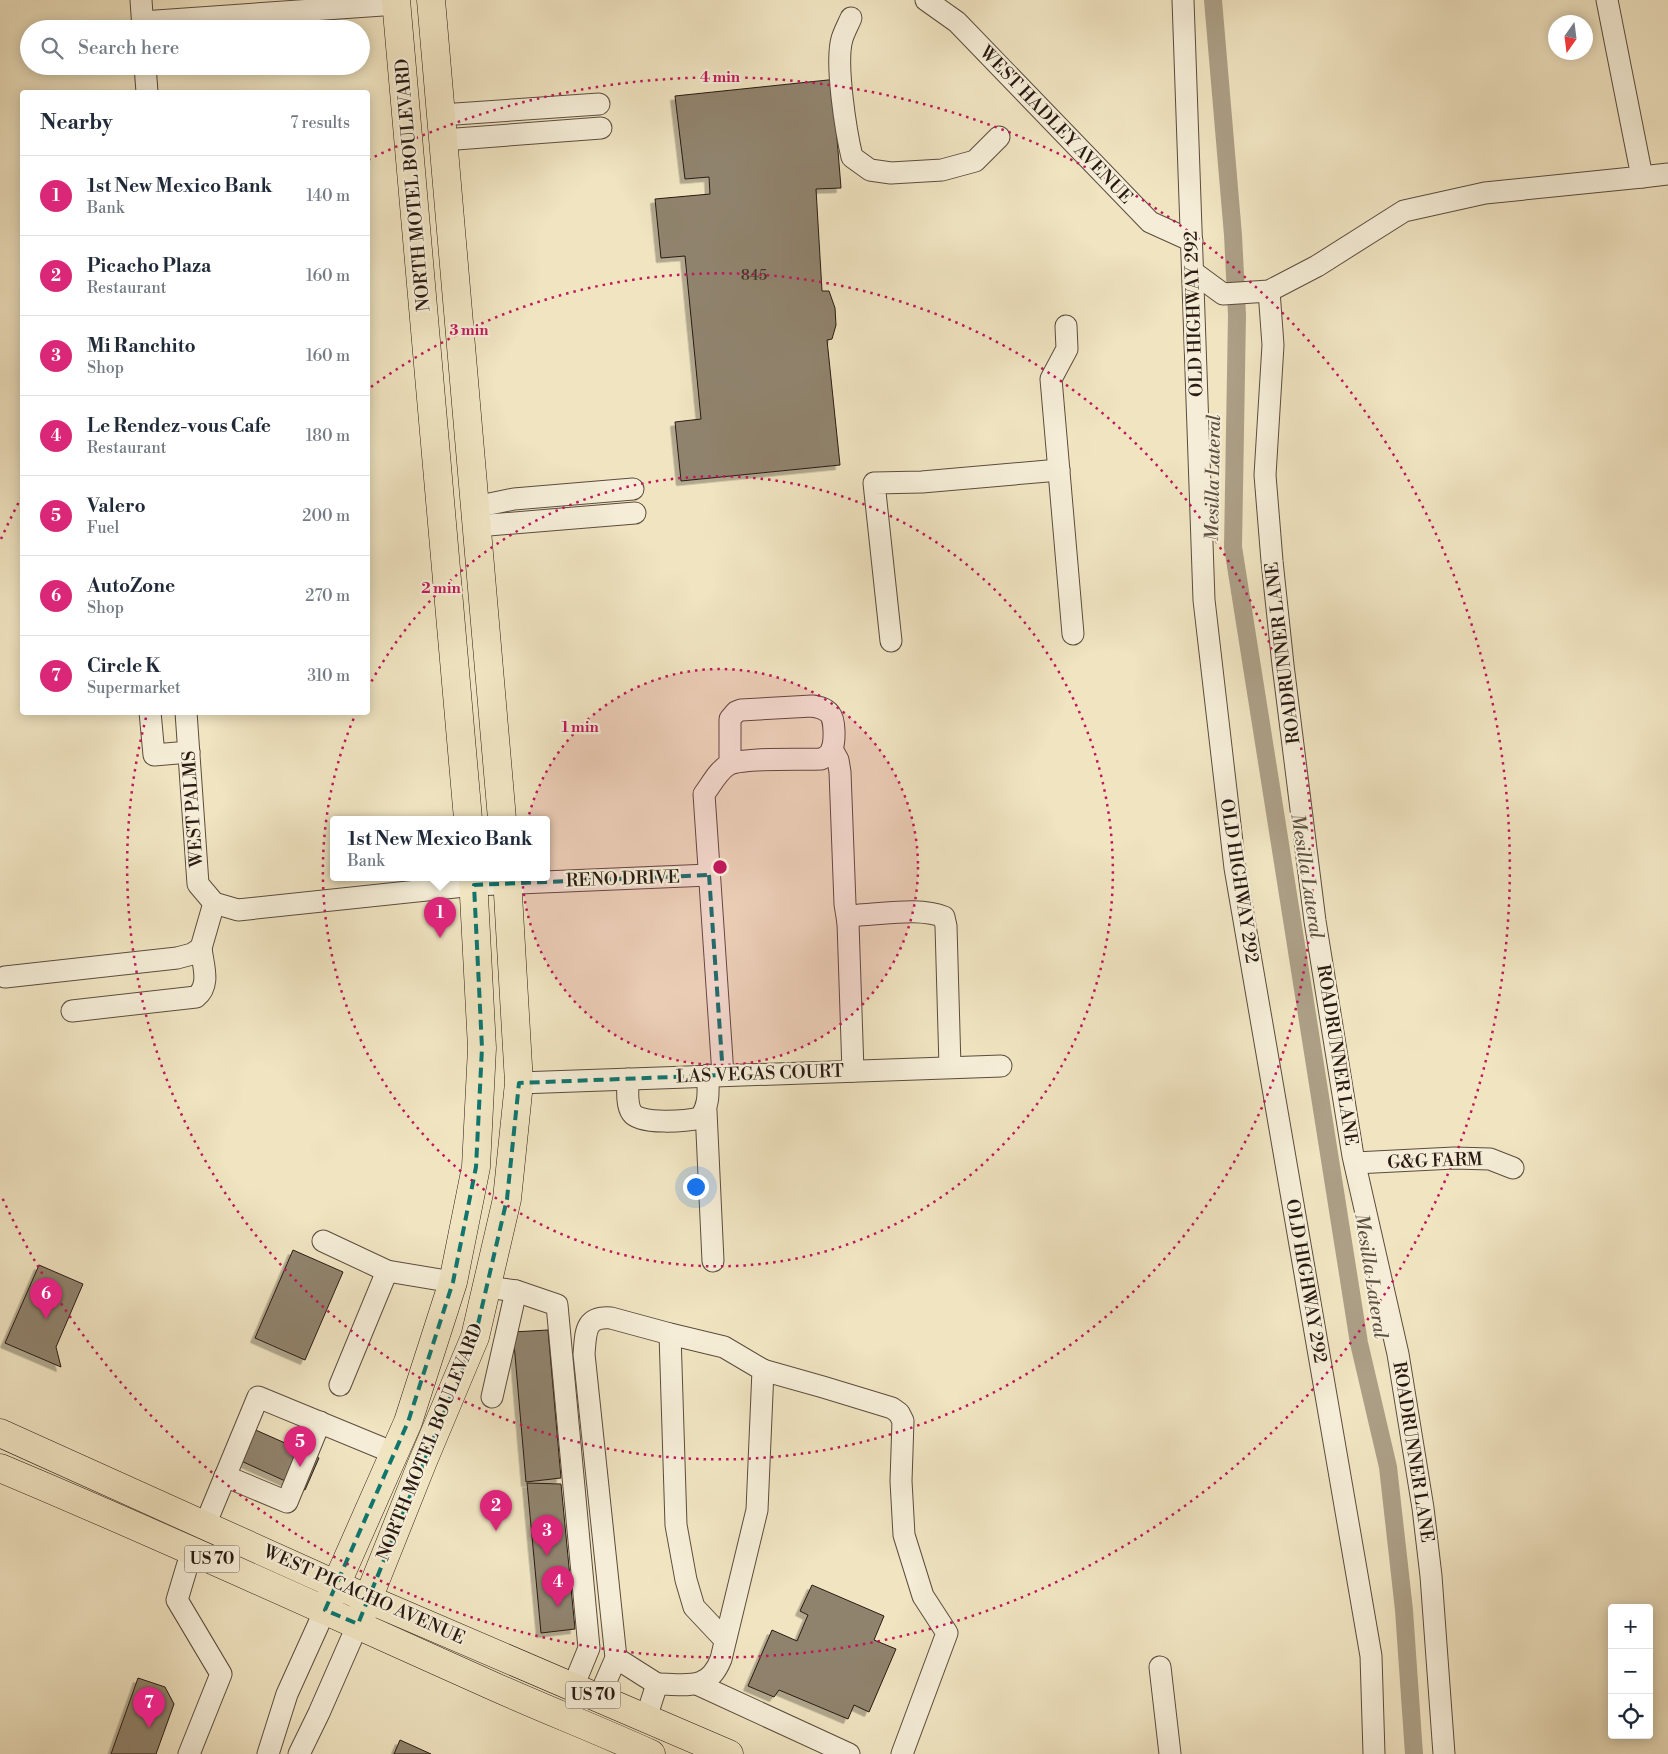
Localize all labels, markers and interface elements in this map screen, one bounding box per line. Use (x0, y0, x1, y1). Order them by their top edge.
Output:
north arrow (1548, 15, 1593, 60)
search box (20, 20, 370, 75)
icon: search (38, 34, 66, 62)
text: Search here (78, 36, 179, 60)
street label: WEST HADLEY AVENUE (974, 40, 1137, 209)
street label: NORTH MOTEL BOULEVARD (390, 57, 436, 313)
text: 4 min (700, 68, 741, 87)
text: Nearby (40, 110, 113, 136)
text: 7 results (290, 113, 350, 133)
text: 1st New Mexico Bank (87, 174, 272, 198)
text: 1 (52, 186, 60, 206)
text: 140 m (306, 186, 350, 206)
text: Bank (87, 198, 124, 218)
street label: OLD HIGHWAY 292 (1180, 231, 1208, 397)
text: Picacho Plaza (87, 254, 211, 278)
text: 2 (51, 266, 61, 286)
text: 160 m (306, 266, 350, 286)
house number: 845 (741, 266, 767, 285)
text: Restaurant (87, 278, 166, 298)
text: 3 min (449, 321, 489, 340)
text: Mi Ranchito (87, 334, 196, 358)
text: 3 (51, 346, 61, 366)
text: 160 m (306, 346, 350, 366)
text: Shop (87, 358, 124, 378)
text: Le Rendez-vous Cafe (87, 414, 271, 438)
water label: Mesilla Lateral (1200, 415, 1226, 541)
text: 4 (51, 426, 61, 446)
text: 180 m (306, 426, 350, 446)
text: Restaurant (87, 438, 166, 458)
text: Valero (87, 494, 146, 518)
text: 5 (51, 506, 61, 526)
text: 200 m (302, 506, 350, 526)
text: Fuel (87, 518, 119, 538)
street label: ROADRUNNER LANE (1260, 561, 1306, 745)
text: AutoZone (87, 574, 175, 598)
text: 2 min (421, 579, 461, 598)
text: 6 (51, 586, 61, 606)
text: 270 m (305, 586, 350, 606)
text: Shop (87, 598, 124, 618)
text: Circle K (87, 654, 161, 678)
text: 7 (51, 666, 61, 686)
text: 310 m (307, 666, 350, 686)
text: Supermarket (87, 678, 181, 698)
text: 1 min (561, 718, 599, 737)
street label: WEST PALMS (177, 750, 209, 869)
street label: OLD HIGHWAY 292 (1215, 797, 1263, 965)
water label: Mesilla Lateral (1285, 812, 1329, 940)
popup (330, 816, 550, 881)
text: 1st New Mexico Bank (347, 827, 533, 851)
text: Bank (347, 851, 385, 871)
centre of rings (711, 858, 729, 876)
street label: RENO DRIVE (565, 866, 681, 892)
pin: 1 (424, 897, 456, 938)
street label: ROADRUNNER LANE (1311, 963, 1363, 1147)
street label: LAS VEGAS COURT (676, 1060, 845, 1088)
street label: G&G FARM (1387, 1148, 1483, 1174)
your location (683, 1174, 709, 1200)
street label: OLD HIGHWAY 292 (1280, 1197, 1332, 1365)
water label: Mesilla Lateral (1349, 1212, 1393, 1340)
pin: 6 (30, 1278, 62, 1319)
street label: NORTH MOTEL BOULEVARD (372, 1320, 488, 1564)
street label: ROADRUNNER LANE (1387, 1360, 1439, 1544)
pin: 5 (284, 1426, 316, 1467)
pin: 2 (480, 1490, 512, 1531)
pin: 3 (531, 1515, 563, 1556)
street label: WEST PICACHO AVENUE (259, 1540, 468, 1650)
road number: US 70 (184, 1546, 240, 1572)
pin: 4 (542, 1566, 574, 1607)
map controls (1608, 1604, 1653, 1739)
button: + (1608, 1604, 1653, 1649)
button: − (1608, 1649, 1653, 1694)
road number: US 70 (566, 1682, 620, 1708)
pin: 7 (133, 1687, 165, 1728)
button: locate (1608, 1694, 1653, 1739)

